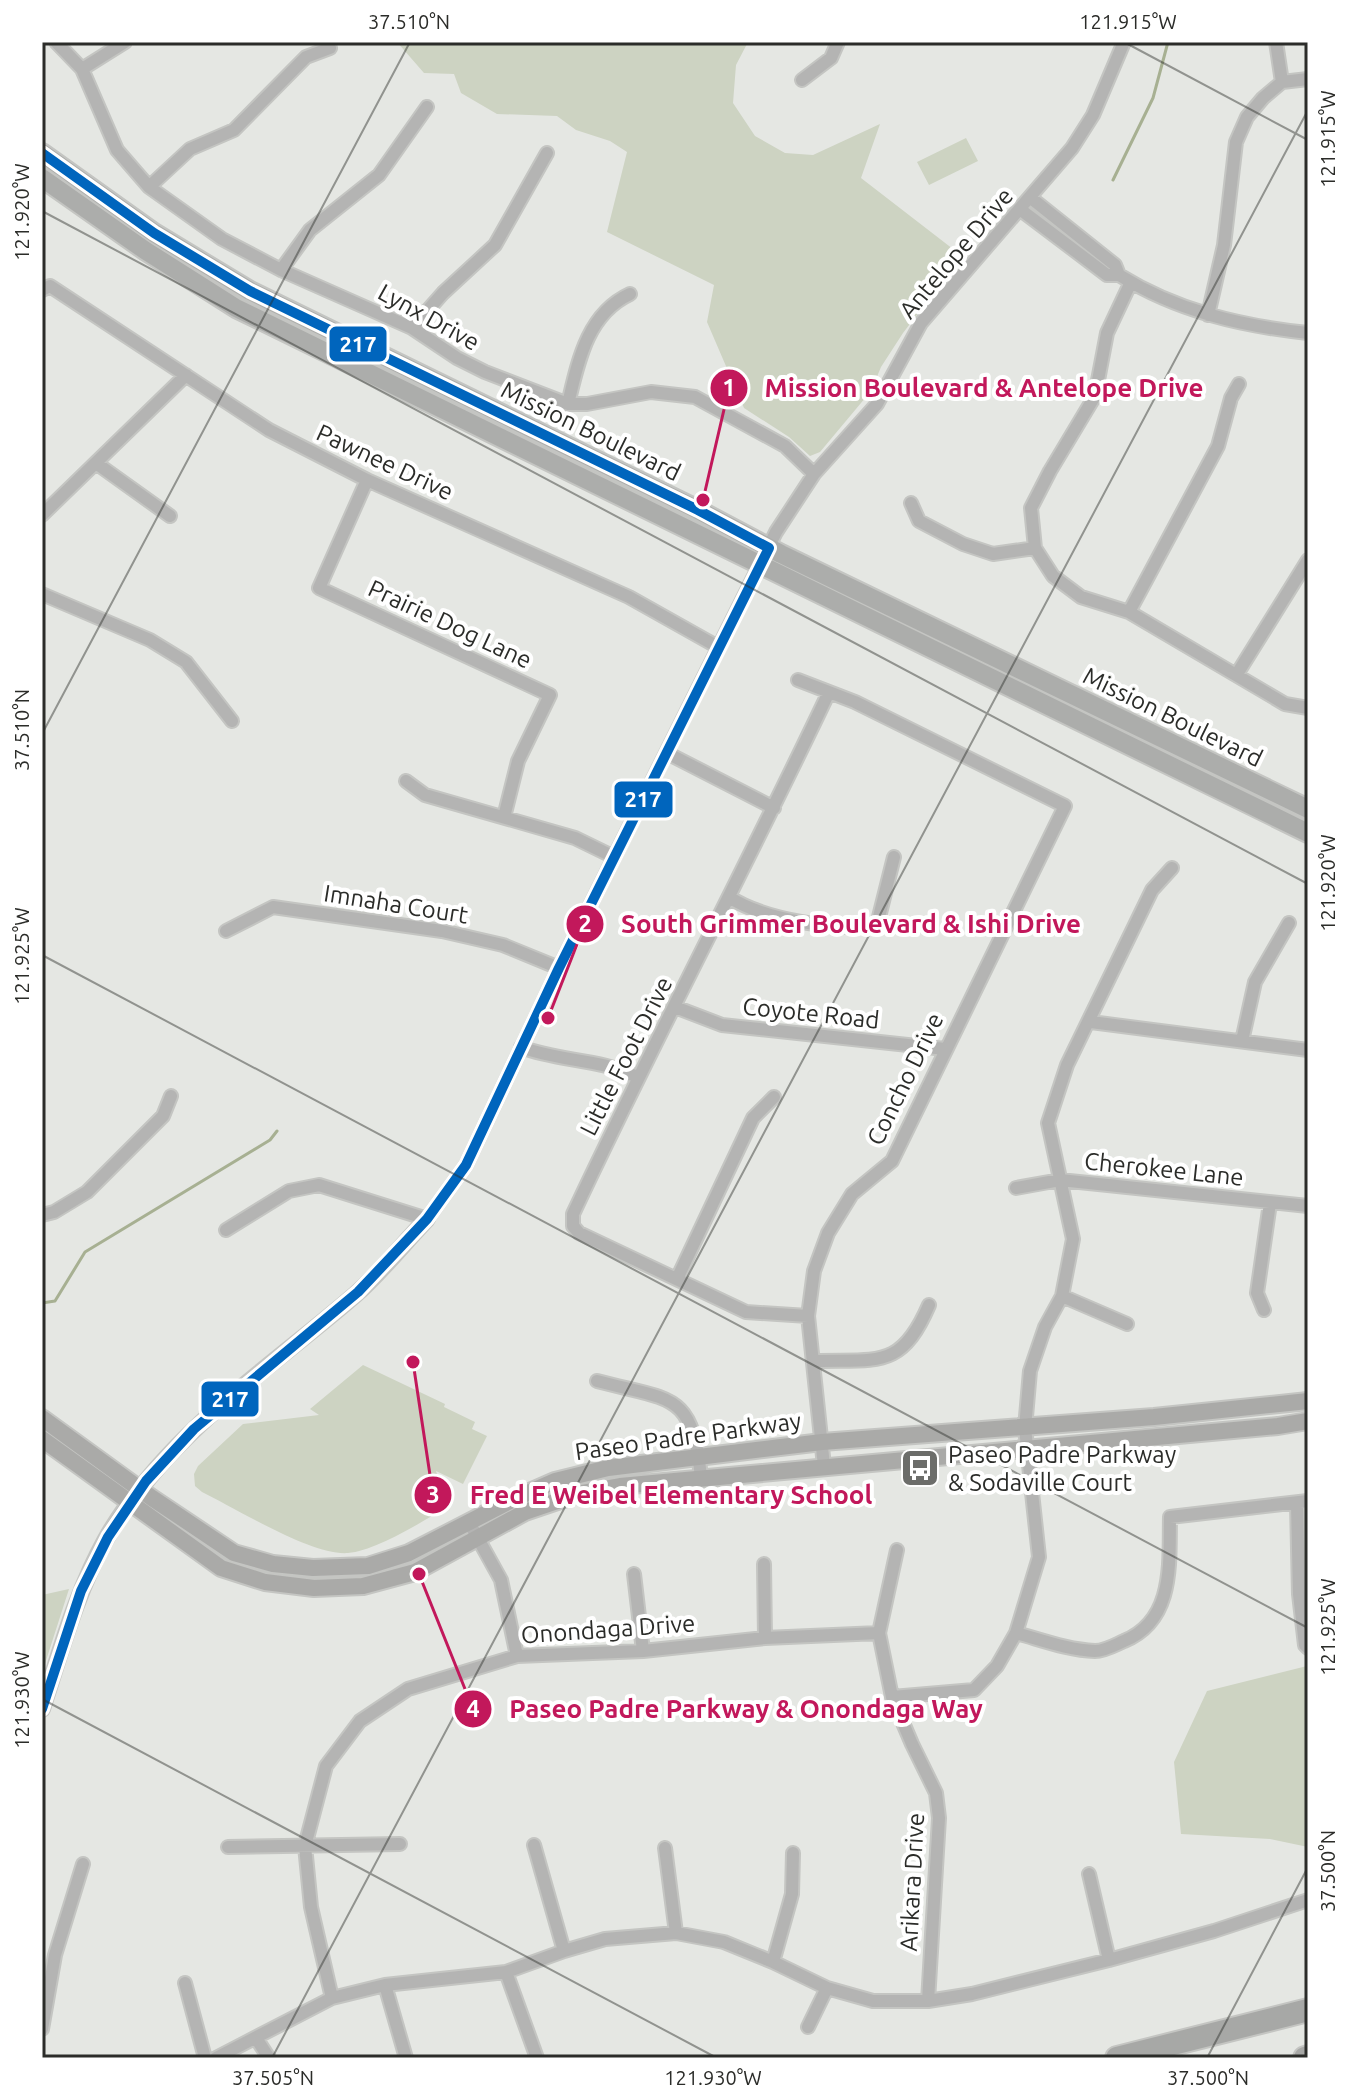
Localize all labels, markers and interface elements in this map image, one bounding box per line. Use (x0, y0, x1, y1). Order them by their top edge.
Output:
text: 37.510°N (368, 10, 450, 33)
text: 121.915°W (1079, 10, 1177, 33)
text: 121.915°W (1316, 90, 1339, 188)
text: 121.920°W (10, 163, 33, 261)
street label: Antelope Drive (894, 182, 1018, 324)
street label: Lynx Drive (374, 278, 484, 356)
line badge: 217 (328, 325, 388, 363)
text: 217 (339, 331, 377, 356)
callout: Mission Boulevard & Antelope Drive (709, 363, 1220, 413)
text: Mission Boulevard & Antelope Drive (765, 373, 1203, 402)
text: 1 (722, 374, 736, 401)
street label: Mission Boulevard (497, 376, 685, 486)
street label: Pawnee Drive (312, 419, 458, 505)
street label: Prairie Dog Lane (364, 574, 536, 674)
street label: Mission Boulevard (1079, 662, 1267, 772)
text: 37.510°N (10, 689, 33, 771)
line badge: 217 (613, 780, 674, 819)
text: 217 (624, 786, 662, 811)
text: 121.920°W (1316, 834, 1339, 932)
street label: Imnaha Court (322, 879, 470, 929)
callout: South Grimmer Boulevard & Ishi Drive (565, 899, 1097, 949)
text: 121.925°W (10, 907, 33, 1005)
text: South Grimmer Boulevard & Ishi Drive (621, 909, 1081, 938)
text: 2 (578, 910, 592, 937)
street label: Little Foot Drive (574, 972, 678, 1140)
street label: Coyote Road (741, 992, 881, 1034)
street label: Concho Drive (861, 1009, 949, 1149)
street label: Cherokee Lane (1083, 1147, 1245, 1191)
line badge: 217 (200, 1380, 260, 1418)
text: 217 (211, 1386, 249, 1411)
street label: Paseo Padre Parkway (573, 1407, 803, 1465)
place label: Paseo Padre Parkway & Sodaville Court (948, 1441, 1177, 1496)
bus stop icon: Paseo Padre Parkway & Sodaville Court (899, 1447, 941, 1489)
callout: Fred E Weibel Elementary School (413, 1470, 888, 1520)
text: Fred E Weibel Elementary School (470, 1480, 872, 1509)
text: 3 (426, 1481, 440, 1508)
text: 121.925°W (1316, 1578, 1339, 1676)
street label: Onondaga Drive (520, 1609, 696, 1649)
text: 121.930°W (10, 1651, 33, 1749)
callout: Paseo Padre Parkway & Onondaga Way (453, 1684, 998, 1734)
text: Paseo Padre Parkway & Onondaga Way (509, 1694, 983, 1723)
text: 4 (466, 1695, 480, 1722)
street label: Arikara Drive (895, 1812, 929, 1952)
text: 37.500°N (1316, 1830, 1339, 1912)
text: 37.505°N (232, 2066, 314, 2089)
text: 121.930°W (664, 2066, 762, 2089)
text: 37.500°N (1167, 2066, 1249, 2089)

